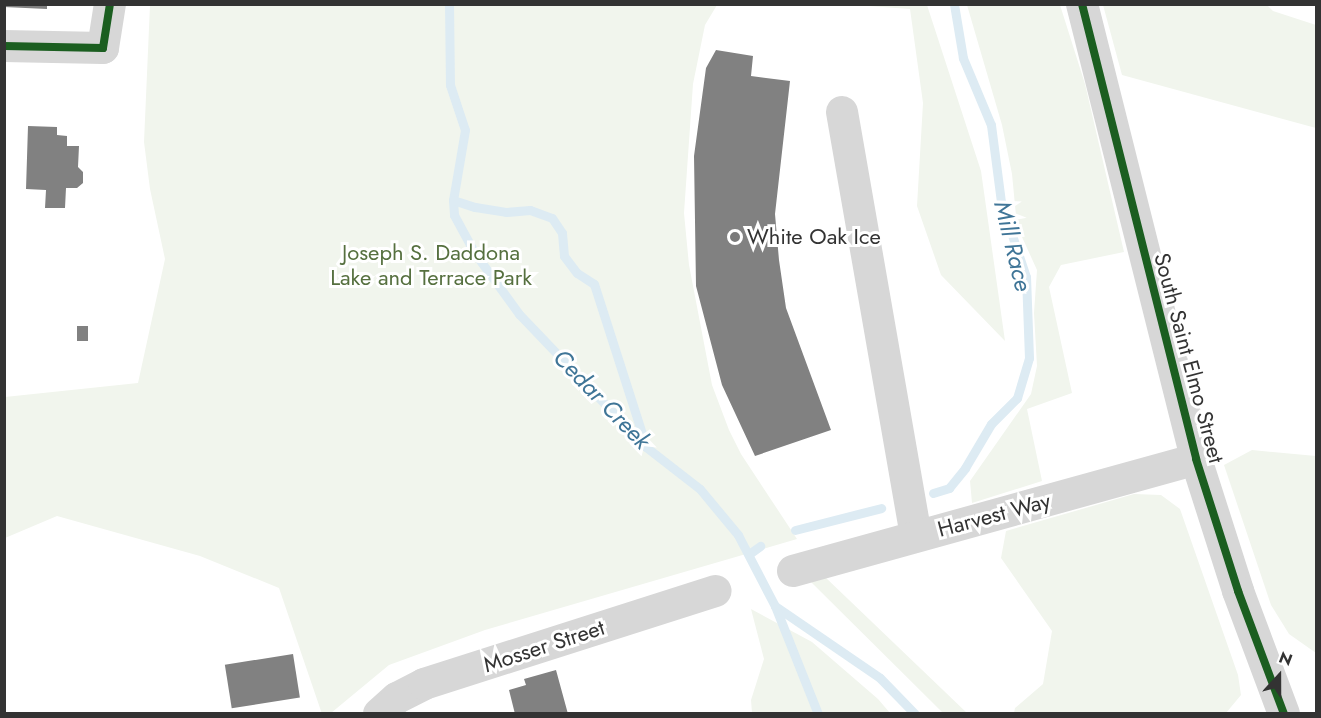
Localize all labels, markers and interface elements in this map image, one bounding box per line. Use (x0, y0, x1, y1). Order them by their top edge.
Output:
water label: Mill Race (988, 198, 1038, 294)
place label: White Oak Ice (747, 224, 881, 250)
marker: White Oak Ice (728, 230, 742, 244)
park label: Joseph S. Daddona Lake and Terrace Park (330, 239, 532, 290)
street label: South Saint Elmo Street (1148, 250, 1230, 466)
water label: Cedar Creek (547, 343, 657, 455)
street label: Harvest Way (935, 487, 1053, 543)
street label: Mosser Street (480, 614, 608, 678)
north arrow (1249, 646, 1309, 706)
text: N (1276, 646, 1296, 672)

